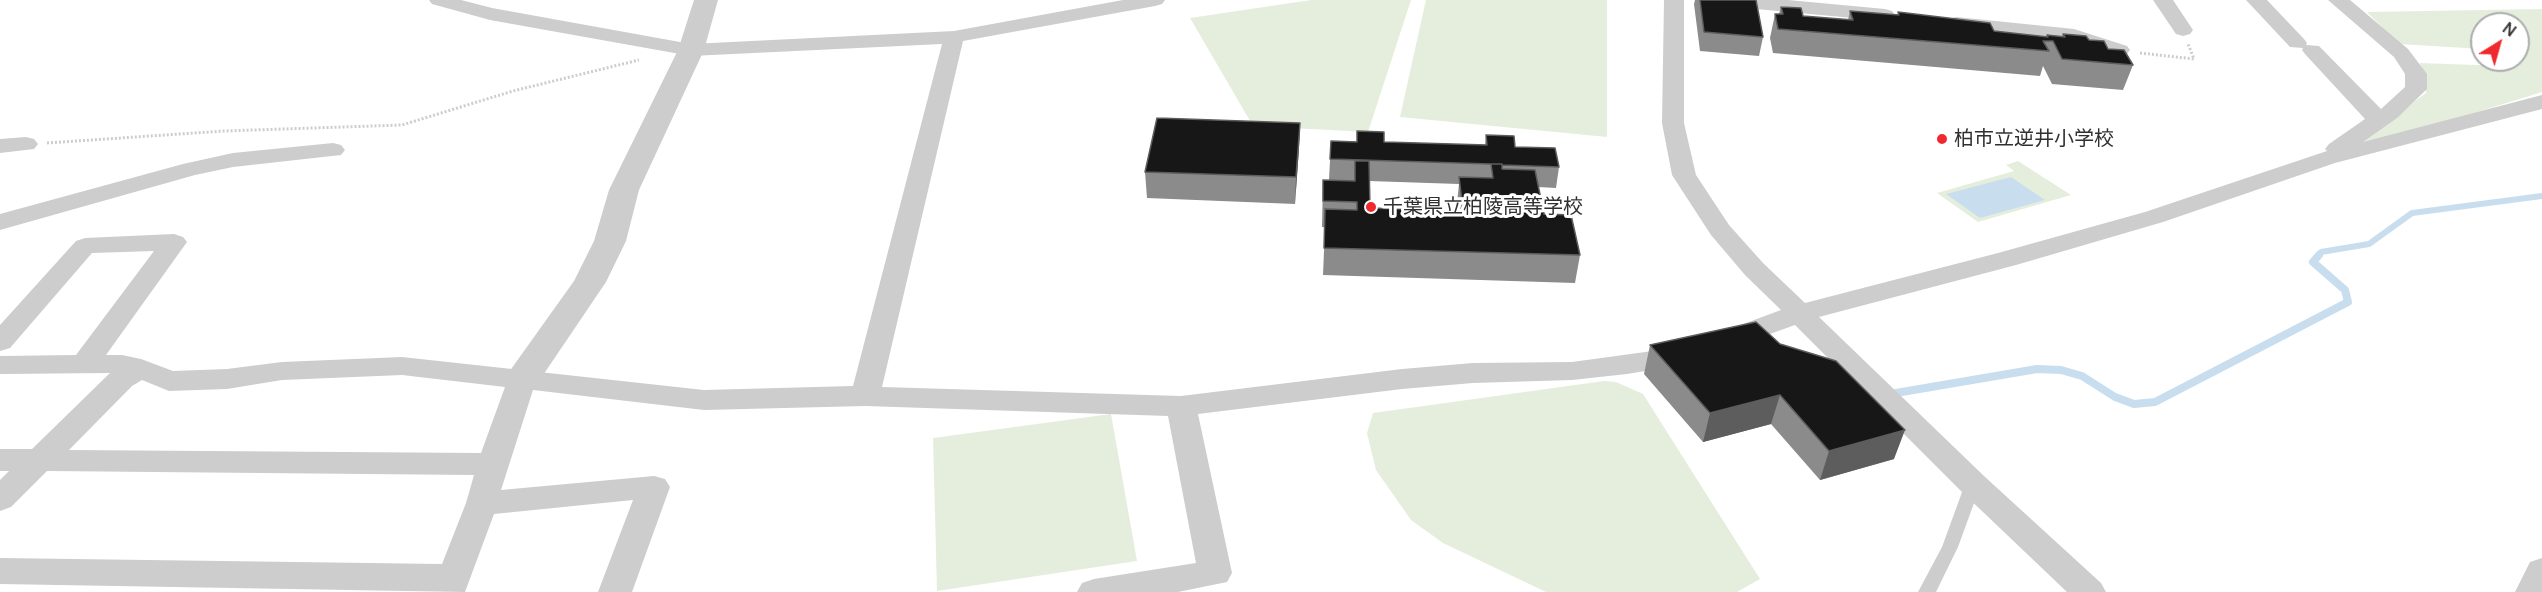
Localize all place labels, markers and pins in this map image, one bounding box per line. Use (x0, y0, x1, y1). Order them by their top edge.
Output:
place label: 柏市立逆井小学校 (1954, 127, 2114, 151)
marker: 柏市立逆井小学校 (1935, 132, 1949, 146)
place label: 千葉県立柏陵高等学校 (1383, 195, 1583, 219)
marker: 千葉県立柏陵高等学校 (1364, 200, 1378, 214)

